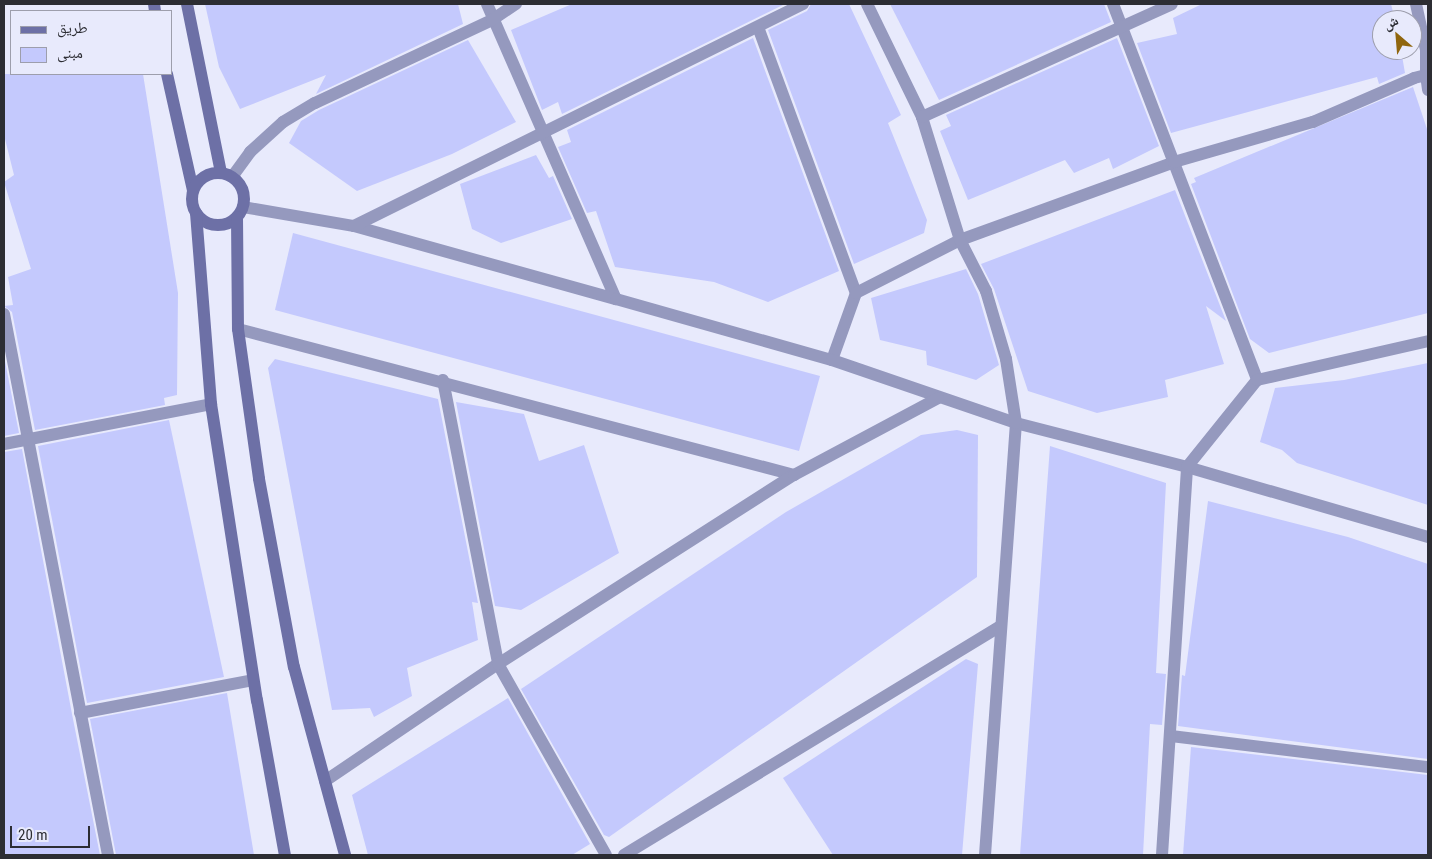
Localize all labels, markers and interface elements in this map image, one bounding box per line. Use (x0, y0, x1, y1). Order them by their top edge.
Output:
legend (10, 10, 172, 75)
north arrow (1372, 10, 1422, 60)
text: ش (1380, 12, 1401, 33)
text: طريق (57, 19, 88, 37)
text: مبنى (57, 44, 83, 62)
scale bar (12, 816, 92, 848)
text: 20 m (18, 826, 48, 844)

